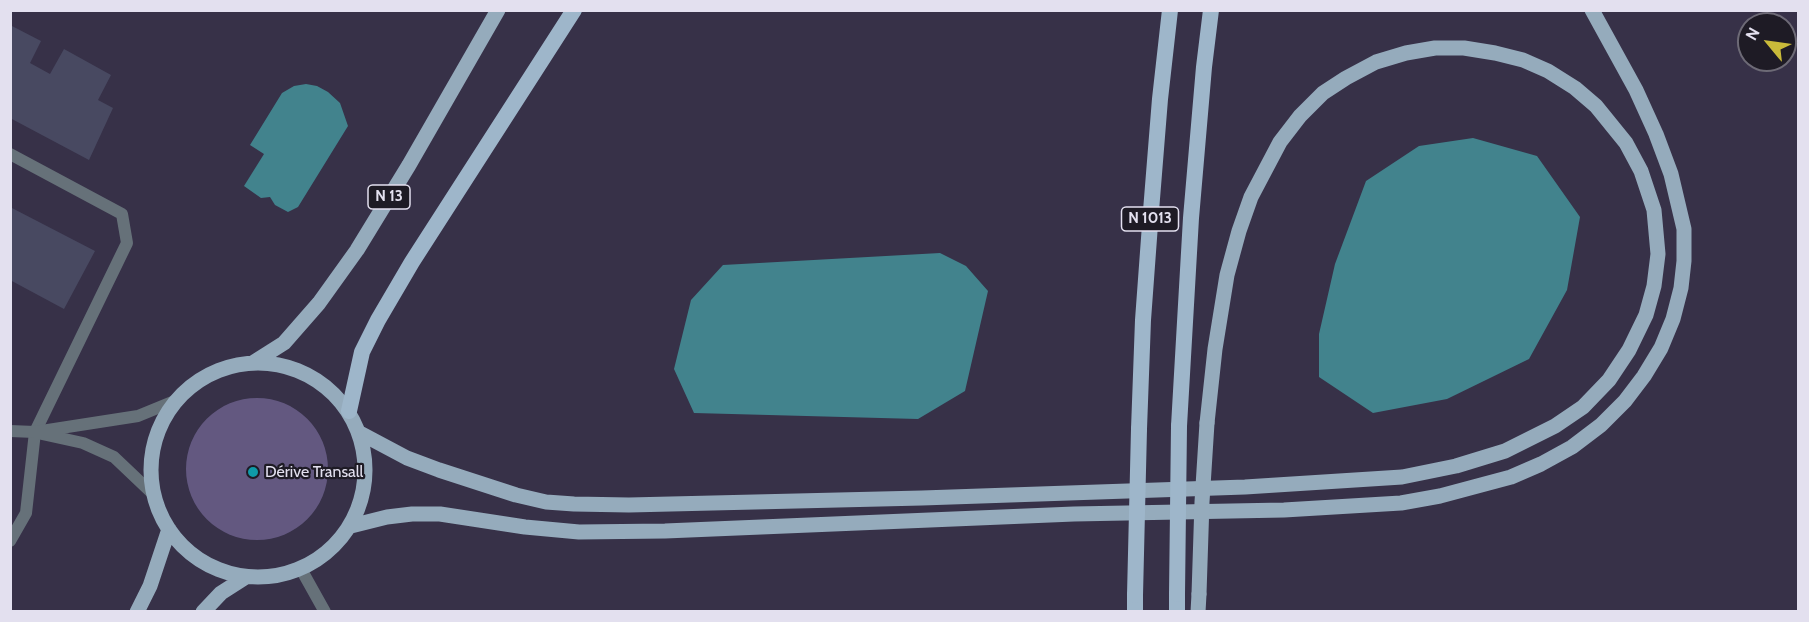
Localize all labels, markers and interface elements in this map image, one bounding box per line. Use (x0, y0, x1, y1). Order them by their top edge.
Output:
north arrow (1737, 12, 1797, 72)
text: N (1742, 24, 1764, 44)
road number: N 13 (368, 185, 410, 209)
road number: N 1013 (1122, 207, 1178, 231)
place label: Dérive Transall (265, 462, 363, 482)
marker: Dérive Transall (246, 465, 260, 479)

